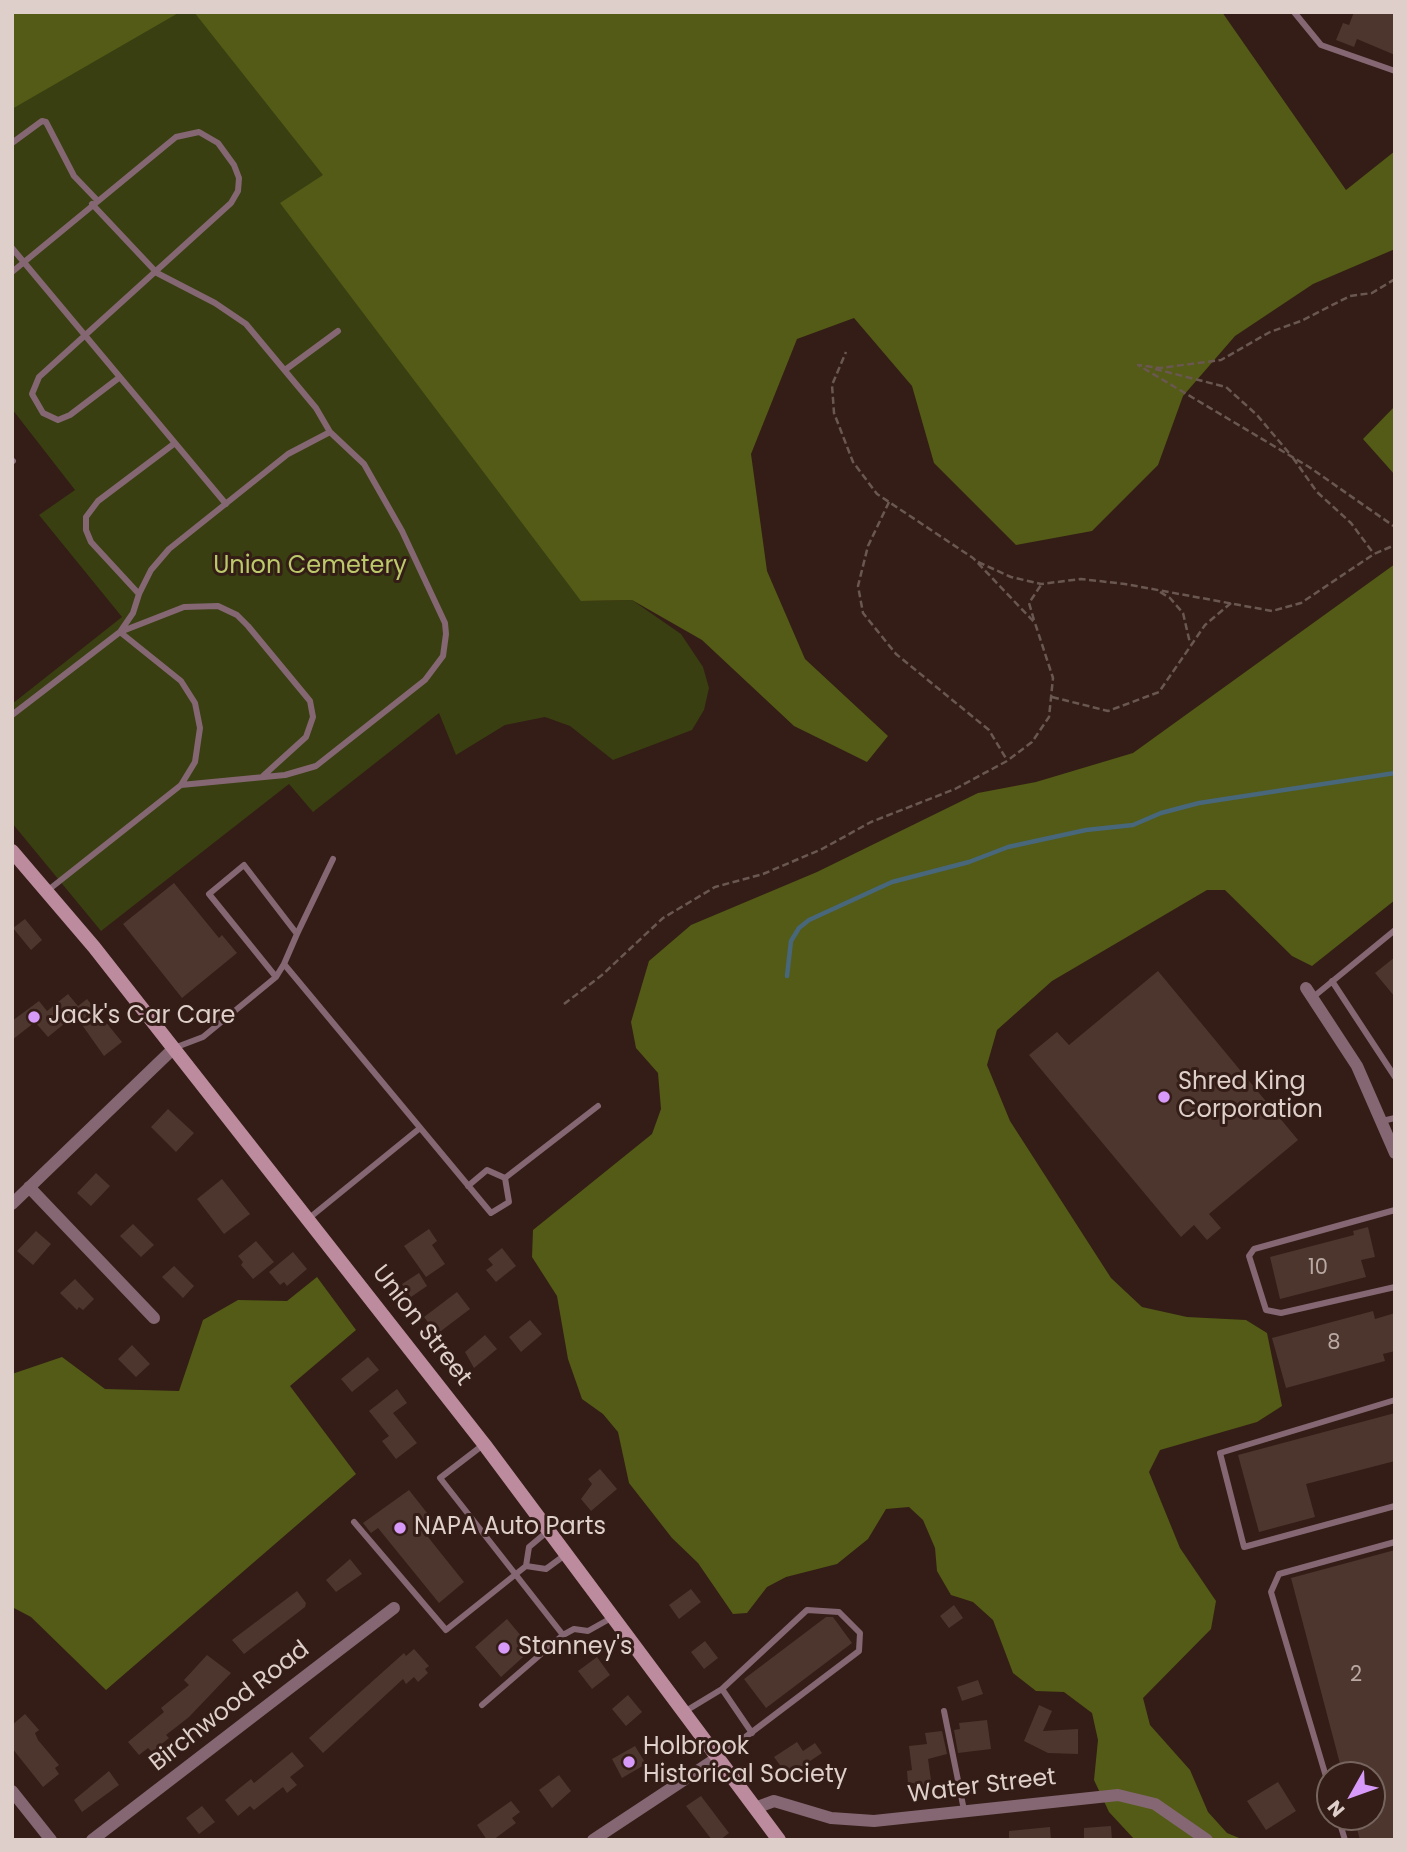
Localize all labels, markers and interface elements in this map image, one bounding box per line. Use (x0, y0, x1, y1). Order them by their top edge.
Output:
park label: Union Cemetery (213, 553, 407, 581)
place label: Jack's Car Care (48, 1003, 235, 1031)
marker: Jack's Car Care (26, 1009, 42, 1025)
place label: Shred King Corporation (1178, 1069, 1323, 1125)
marker: Shred King Corporation (1156, 1089, 1172, 1105)
house number: 10 (1308, 1256, 1328, 1282)
street label: Union Street (365, 1260, 477, 1392)
house number: 8 (1327, 1331, 1341, 1357)
place label: NAPA Auto Parts (414, 1514, 606, 1542)
marker: NAPA Auto Parts (392, 1520, 408, 1536)
place label: Stanney's (518, 1634, 633, 1662)
street label: Birchwood Road (144, 1636, 316, 1778)
marker: Stanney's (496, 1640, 512, 1656)
house number: 2 (1350, 1663, 1362, 1689)
place label: Holbrook Historical Society (643, 1734, 847, 1790)
marker: Holbrook Historical Society (621, 1754, 637, 1770)
north arrow (1316, 1761, 1386, 1831)
street label: Water Street (906, 1764, 1058, 1810)
text: N (1321, 1794, 1351, 1823)

